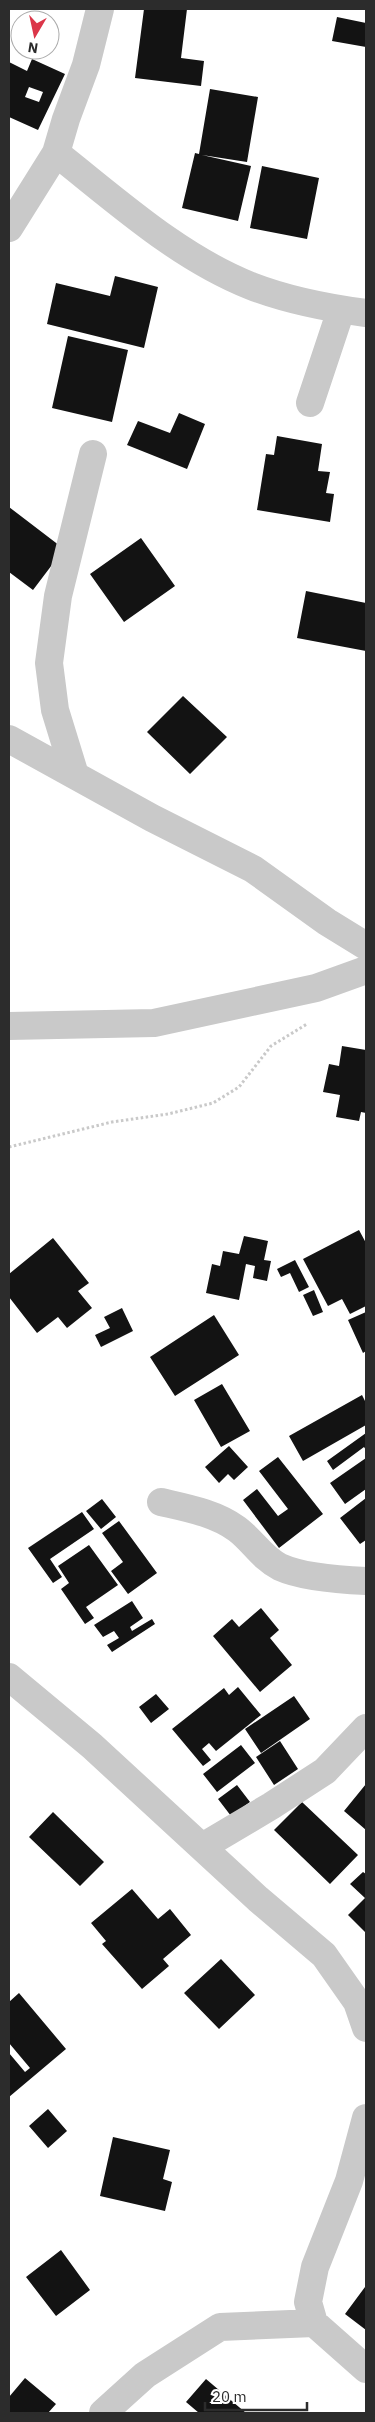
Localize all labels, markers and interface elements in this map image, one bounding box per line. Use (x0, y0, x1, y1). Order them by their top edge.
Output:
north arrow (10, 10, 60, 60)
text: N (27, 38, 39, 58)
scale bar (205, 2380, 308, 2412)
text: 20 m (212, 2387, 247, 2406)

